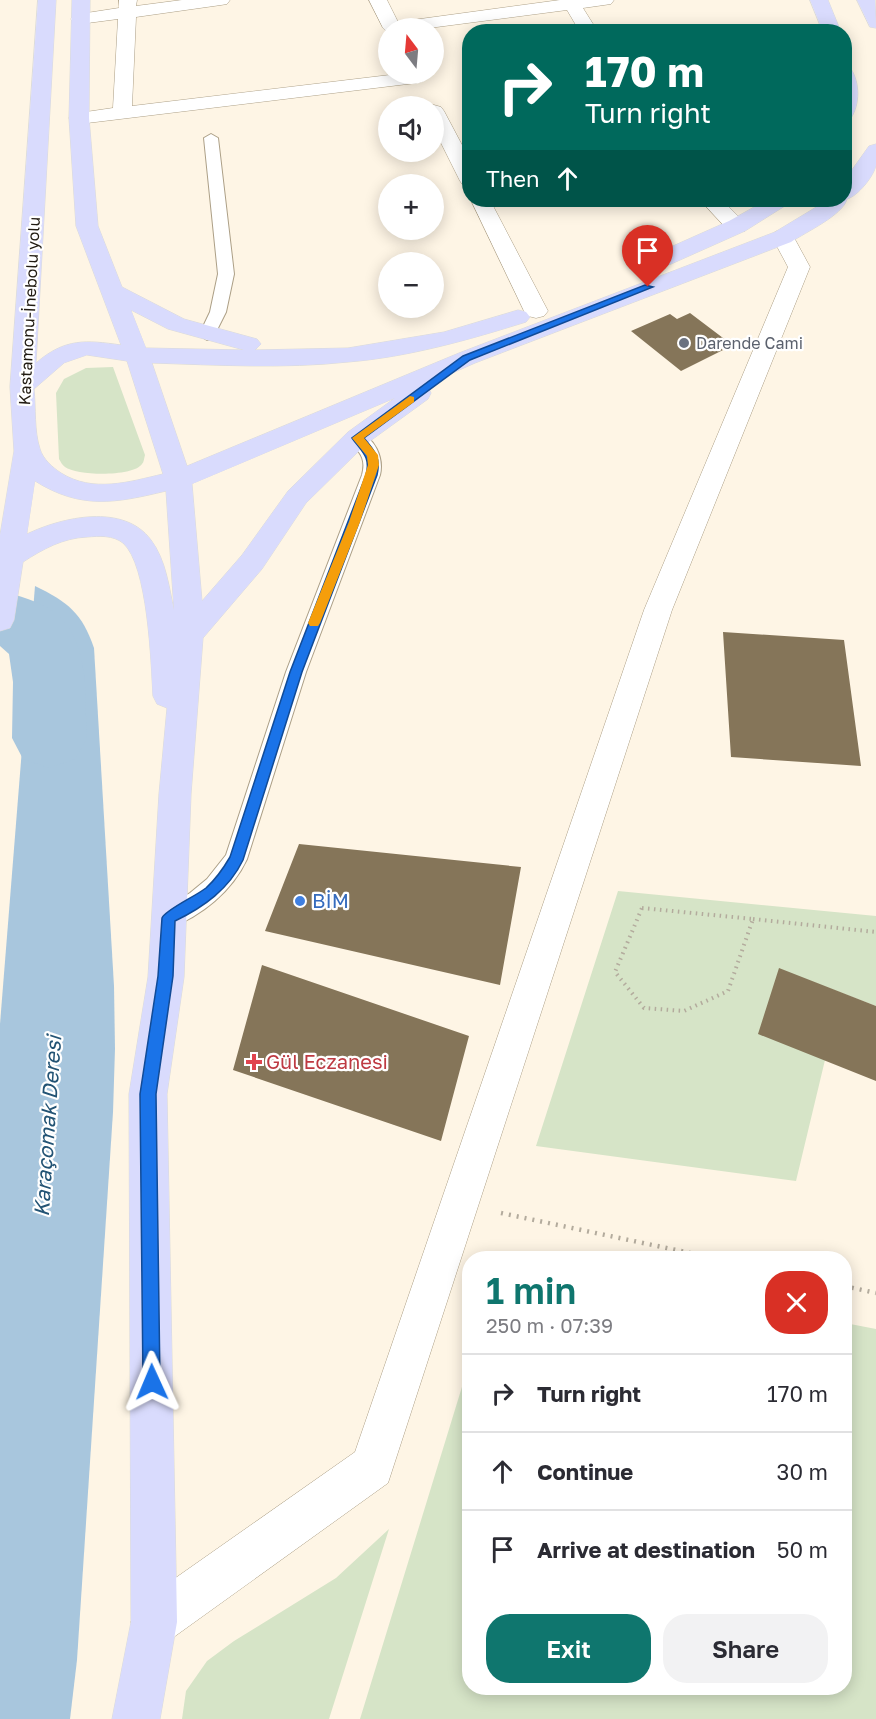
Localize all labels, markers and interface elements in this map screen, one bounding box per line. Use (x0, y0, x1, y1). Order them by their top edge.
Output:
north arrow (378, 18, 444, 84)
map controls (378, 18, 444, 318)
text: 170 m (585, 46, 704, 96)
icon: right (486, 48, 564, 126)
button: sound (378, 96, 444, 162)
text: Turn right (585, 97, 711, 129)
icon: ahead (551, 162, 584, 195)
text: Then (486, 165, 539, 192)
button: + (378, 174, 444, 240)
street label: Kastamonu-İnebolu yolu (14, 216, 44, 406)
pin (622, 225, 673, 287)
icon: arrive (631, 234, 664, 267)
button: − (378, 252, 444, 318)
place label: Darende Cami (696, 333, 803, 353)
marker: Darende Cami (677, 336, 691, 350)
place label: BİM (312, 888, 349, 912)
marker: BİM (293, 894, 307, 908)
water label: Karaçomak Deresi (28, 1032, 66, 1217)
place label: Gül Eczanesi (266, 1049, 388, 1073)
marker: Gül Eczanesi (247, 1055, 261, 1069)
text: 1 min (486, 1269, 576, 1312)
button: close (765, 1271, 828, 1334)
text: 250 m · 07:39 (486, 1313, 613, 1337)
position arrow (120, 1350, 184, 1414)
icon: right (486, 1377, 519, 1410)
text: Turn right (537, 1380, 641, 1407)
text: 170 m (767, 1380, 828, 1407)
icon: ahead (486, 1455, 519, 1488)
text: Continue (537, 1458, 633, 1485)
text: 30 m (777, 1458, 828, 1485)
icon: arrive (486, 1533, 519, 1566)
text: Arrive at destination (537, 1536, 755, 1563)
text: 50 m (777, 1536, 828, 1563)
button: Exit (486, 1614, 651, 1683)
button: Share (663, 1614, 828, 1683)

